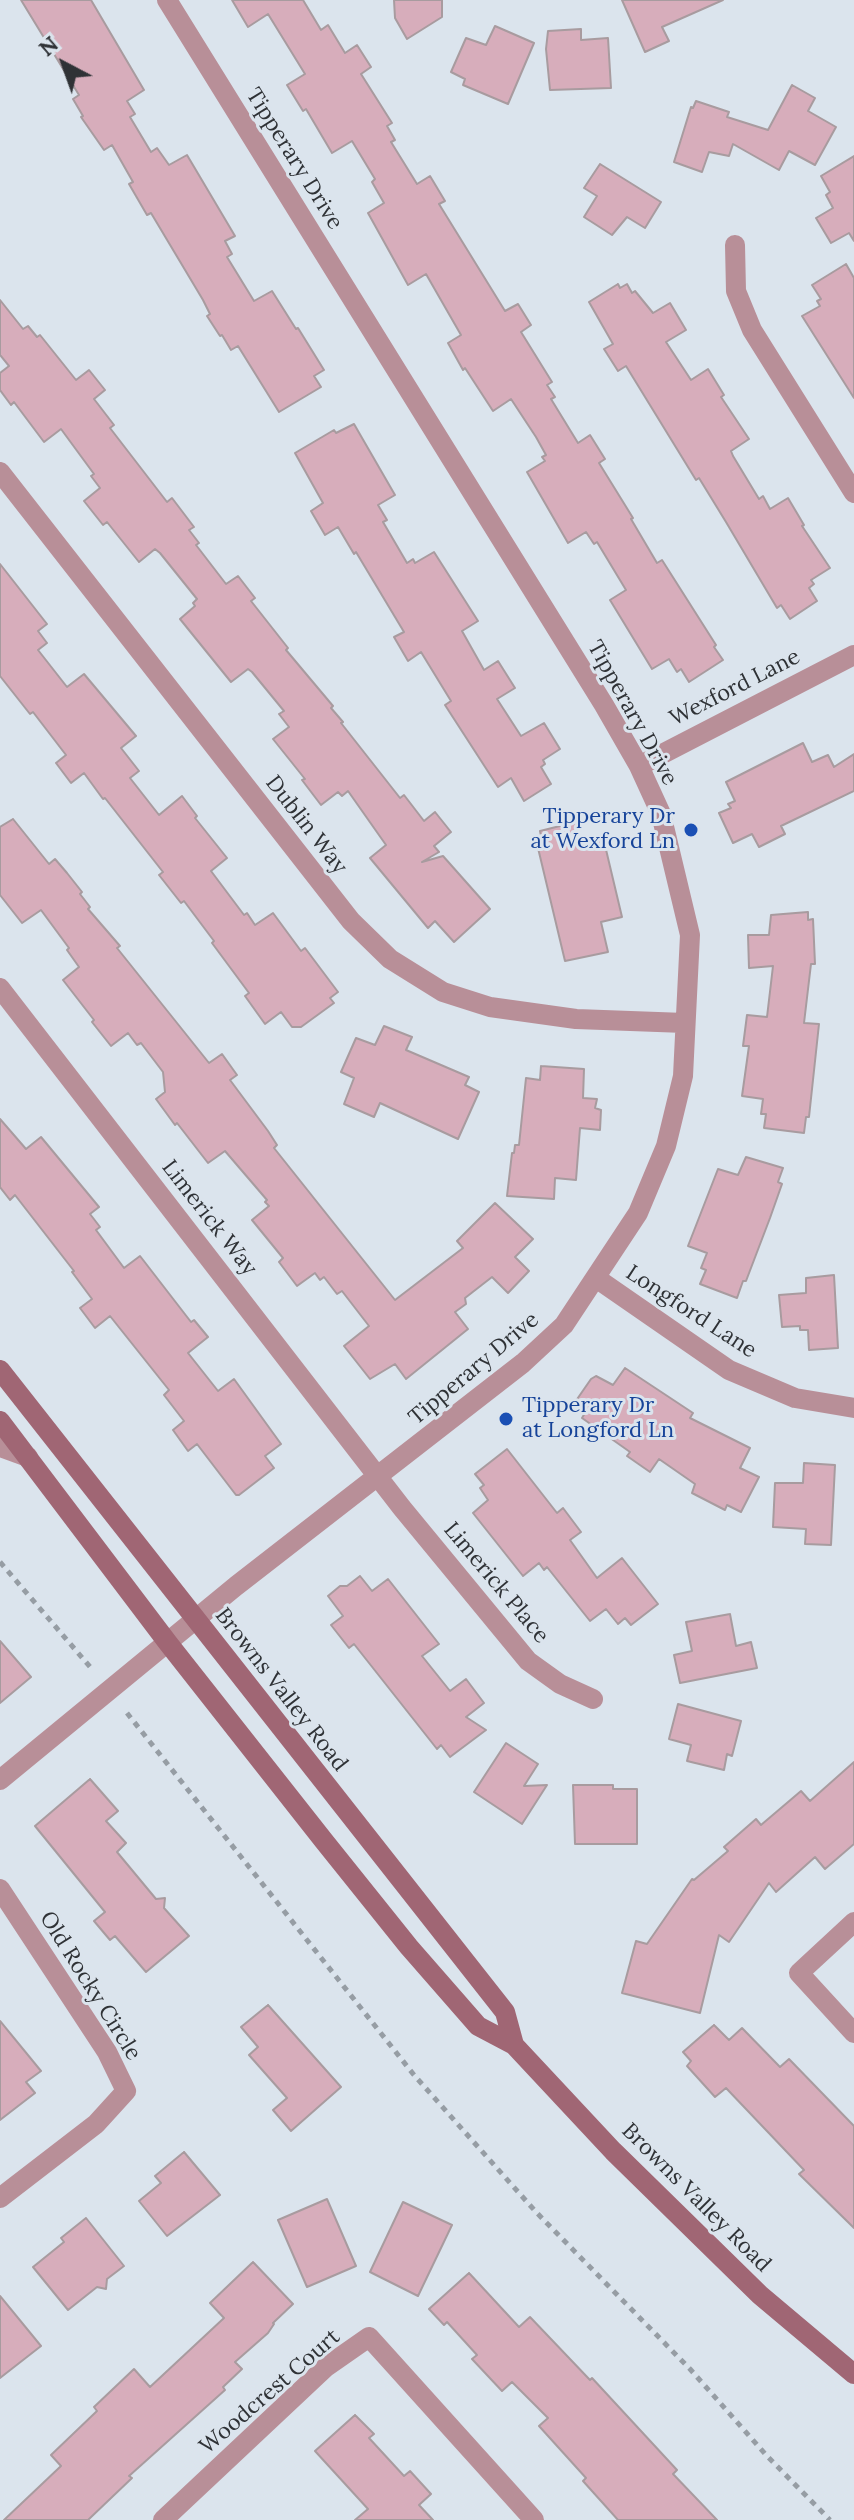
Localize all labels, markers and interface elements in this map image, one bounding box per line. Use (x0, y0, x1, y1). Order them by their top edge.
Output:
north arrow (24, 24, 104, 104)
text: N (33, 30, 64, 62)
street label: Tipperary Drive (240, 84, 348, 234)
street label: Tipperary Drive (581, 636, 683, 790)
street label: Wexford Lane (665, 644, 805, 732)
street label: Dublin Way (259, 771, 353, 879)
place label: Tipperary Dr at Wexford Ln (530, 804, 675, 856)
marker: Tipperary Dr at Wexford Ln (682, 821, 700, 839)
street label: Limerick Way (156, 1155, 262, 1281)
street label: Longford Lane (621, 1260, 761, 1364)
street label: Tipperary Drive (404, 1307, 544, 1431)
place label: Tipperary Dr at Longford Ln (522, 1393, 674, 1444)
marker: Tipperary Dr at Longford Ln (497, 1410, 515, 1428)
street label: Limerick Place (438, 1517, 554, 1649)
street label: Browns Valley Road (209, 1603, 353, 1777)
street label: Old Rocky Circle (34, 1907, 146, 2065)
street label: Browns Valley Road (616, 2118, 776, 2278)
street label: Woodcrest Court (195, 2324, 345, 2460)

